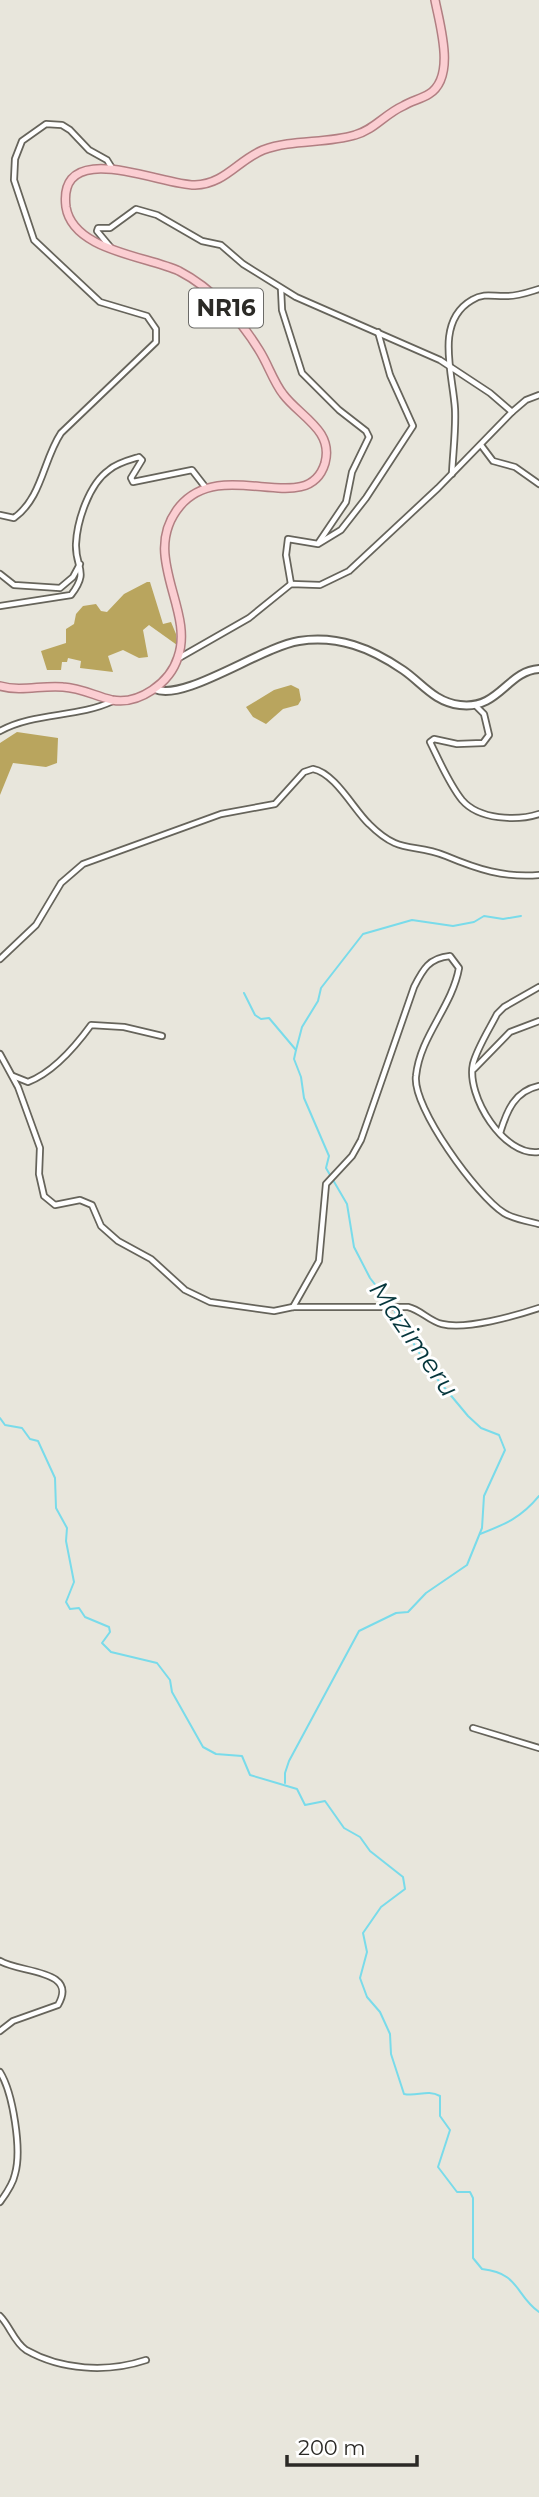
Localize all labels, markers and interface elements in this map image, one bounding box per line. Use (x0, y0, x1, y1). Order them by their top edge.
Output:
road number: NR16 (189, 288, 263, 328)
water label: Mazimeru (362, 1275, 466, 1403)
scale bar (287, 2424, 416, 2468)
text: 200 m (298, 2435, 365, 2460)

